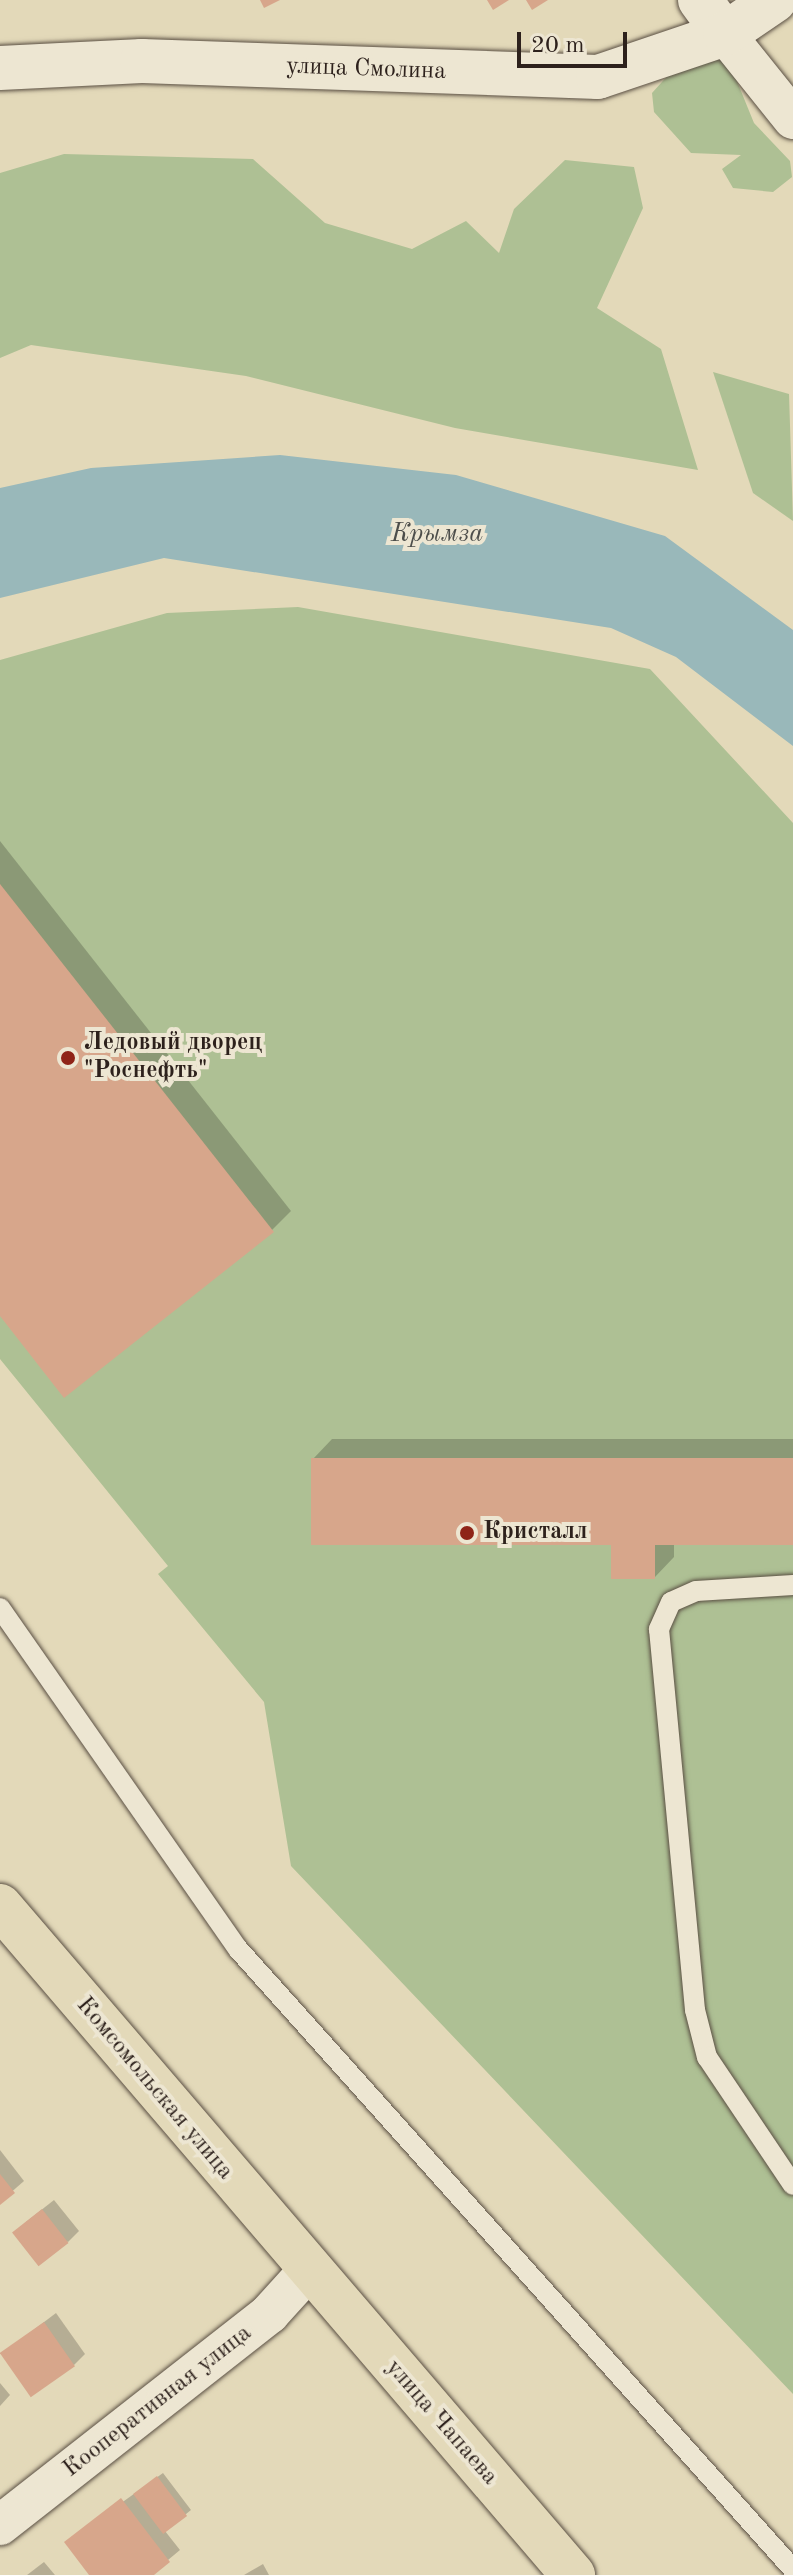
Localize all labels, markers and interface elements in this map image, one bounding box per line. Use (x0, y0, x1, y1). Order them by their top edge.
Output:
scale bar (521, 16, 631, 66)
text: 20 m (531, 34, 585, 58)
street label: улица Смолина (286, 53, 446, 87)
water label: Крымза (391, 519, 483, 551)
place label: Ледовый дворец "Роснефть" (84, 1030, 262, 1086)
marker: Ледовый дворец "Роснефть" (59, 1049, 77, 1067)
place label: Кристалл (483, 1519, 588, 1547)
marker: Кристалл (458, 1524, 476, 1542)
street label: Комсомольская улица (69, 1992, 239, 2186)
street label: Кооперативная улица (58, 2320, 258, 2484)
street label: улица Чапаева (379, 2354, 503, 2492)

